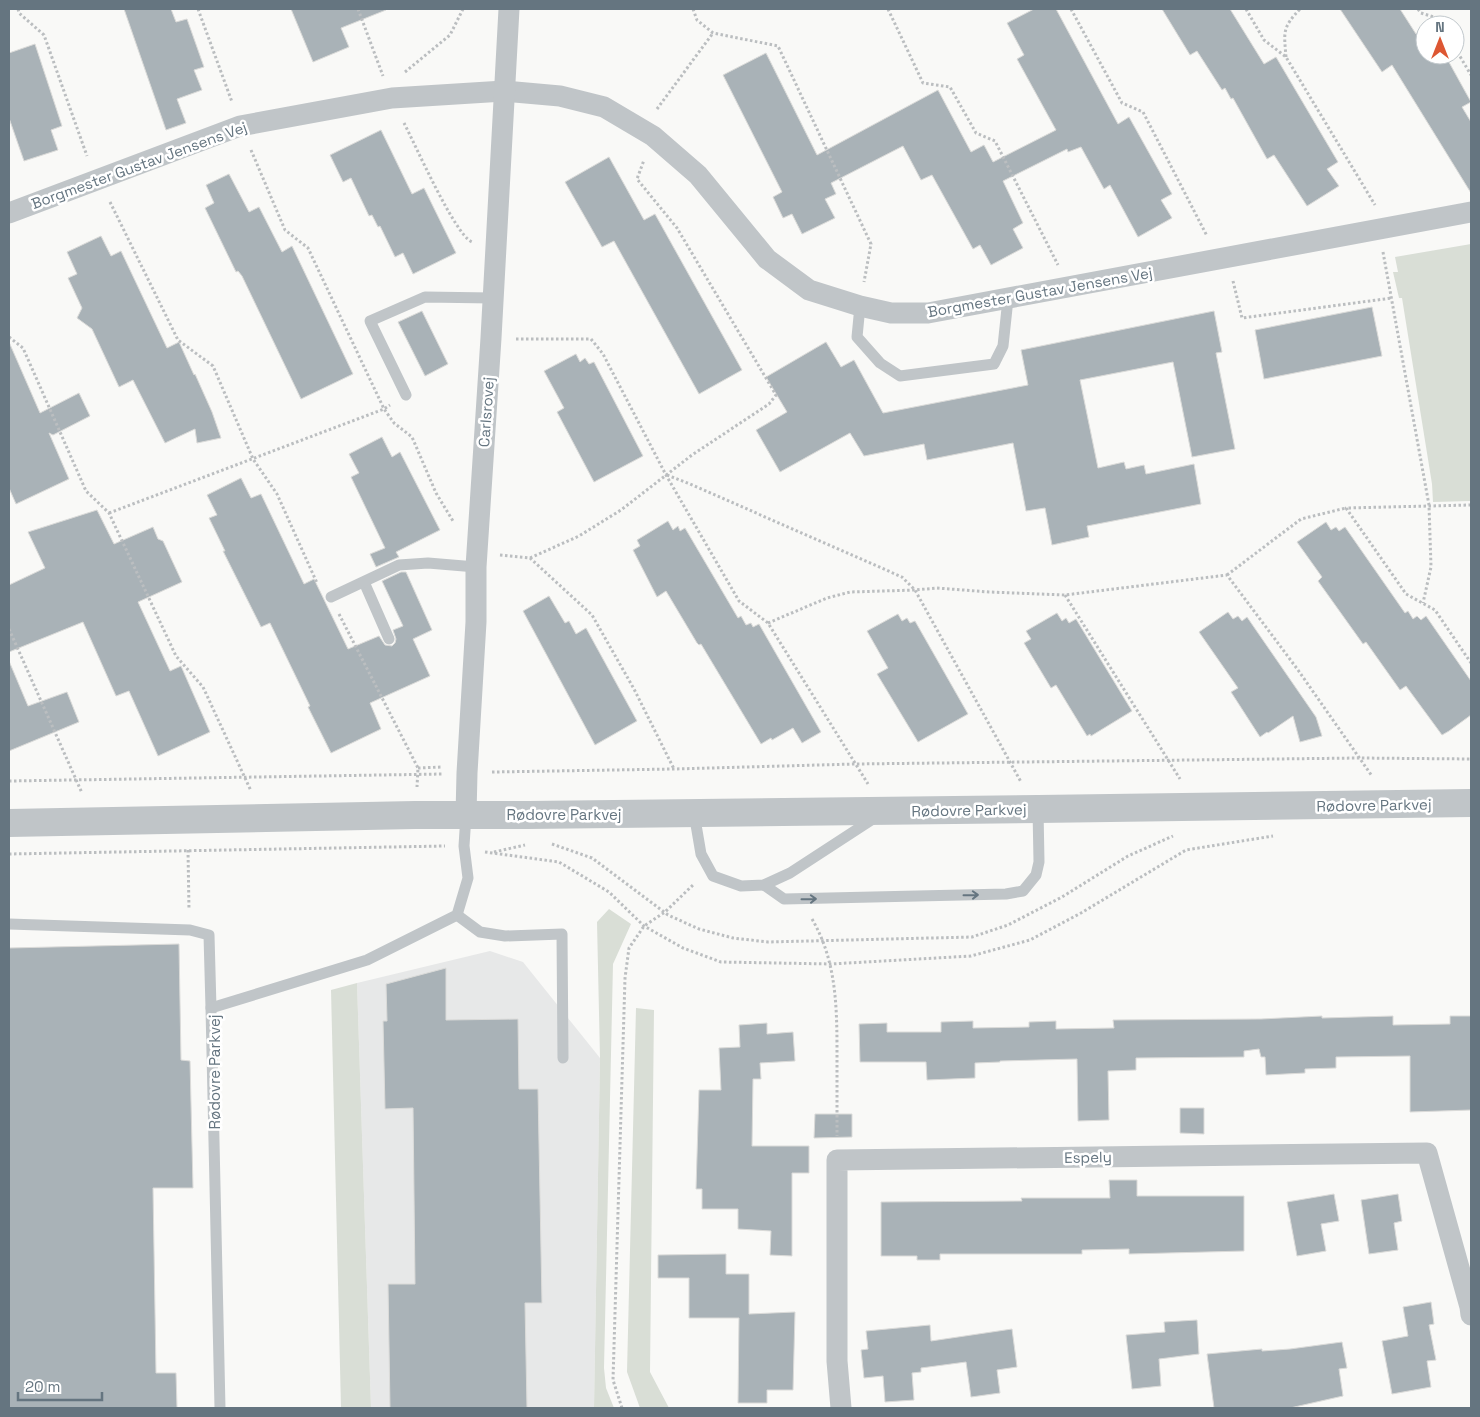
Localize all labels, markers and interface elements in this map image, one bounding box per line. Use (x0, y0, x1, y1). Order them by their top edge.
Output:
north arrow (1415, 15, 1465, 65)
text: N (1435, 18, 1445, 36)
street label: Borgmester Gustav Jensens Vej (29, 117, 249, 213)
street label: Borgmester Gustav Jensens Vej (926, 263, 1154, 321)
street label: Carlsrovej (474, 376, 498, 448)
street label: Rødovre Parkvej (1316, 794, 1432, 816)
street label: Rødovre Parkvej (911, 799, 1027, 821)
street label: Rødovre Parkvej (506, 805, 622, 824)
one-way arrow (962, 890, 979, 900)
one-way arrow (800, 894, 816, 903)
street label: Rødovre Parkvej (205, 1014, 224, 1130)
street label: Espely (1064, 1147, 1112, 1167)
scale bar (18, 1370, 101, 1402)
text: 20 m (25, 1377, 60, 1396)

